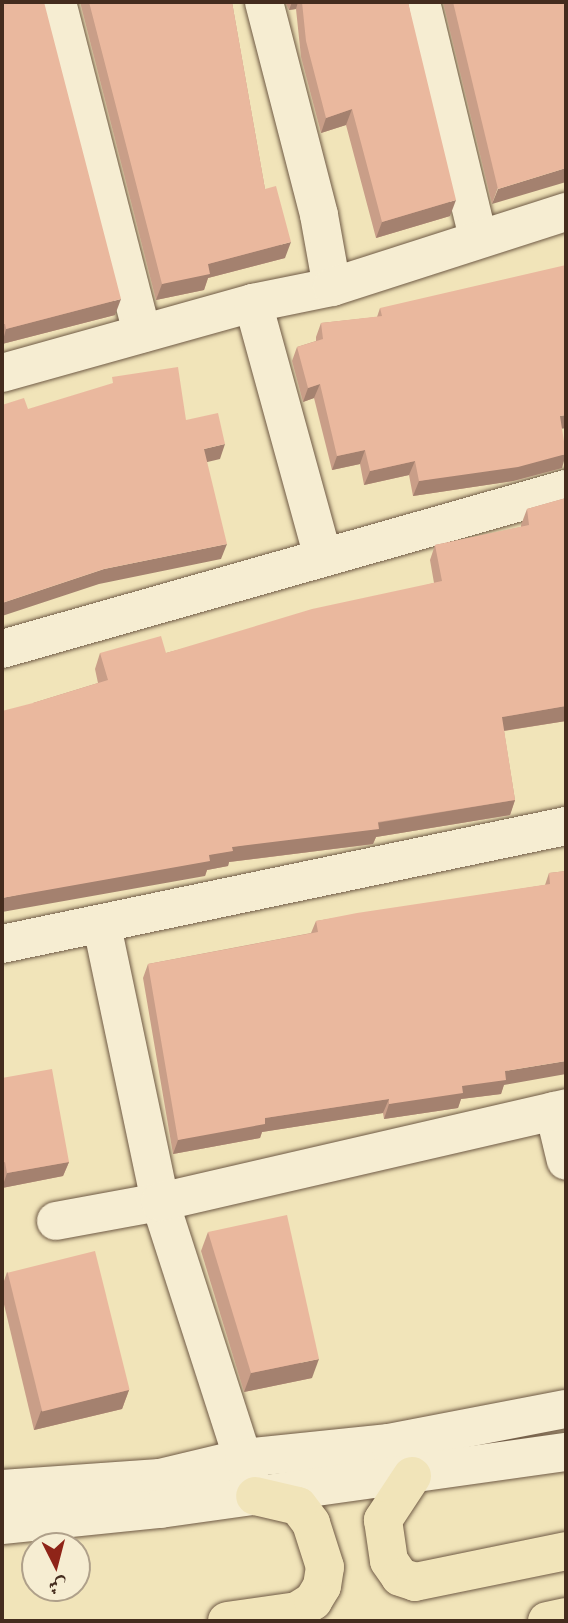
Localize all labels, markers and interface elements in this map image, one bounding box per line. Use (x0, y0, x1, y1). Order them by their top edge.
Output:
north arrow (21, 1532, 91, 1602)
text: ش (47, 1573, 69, 1599)

